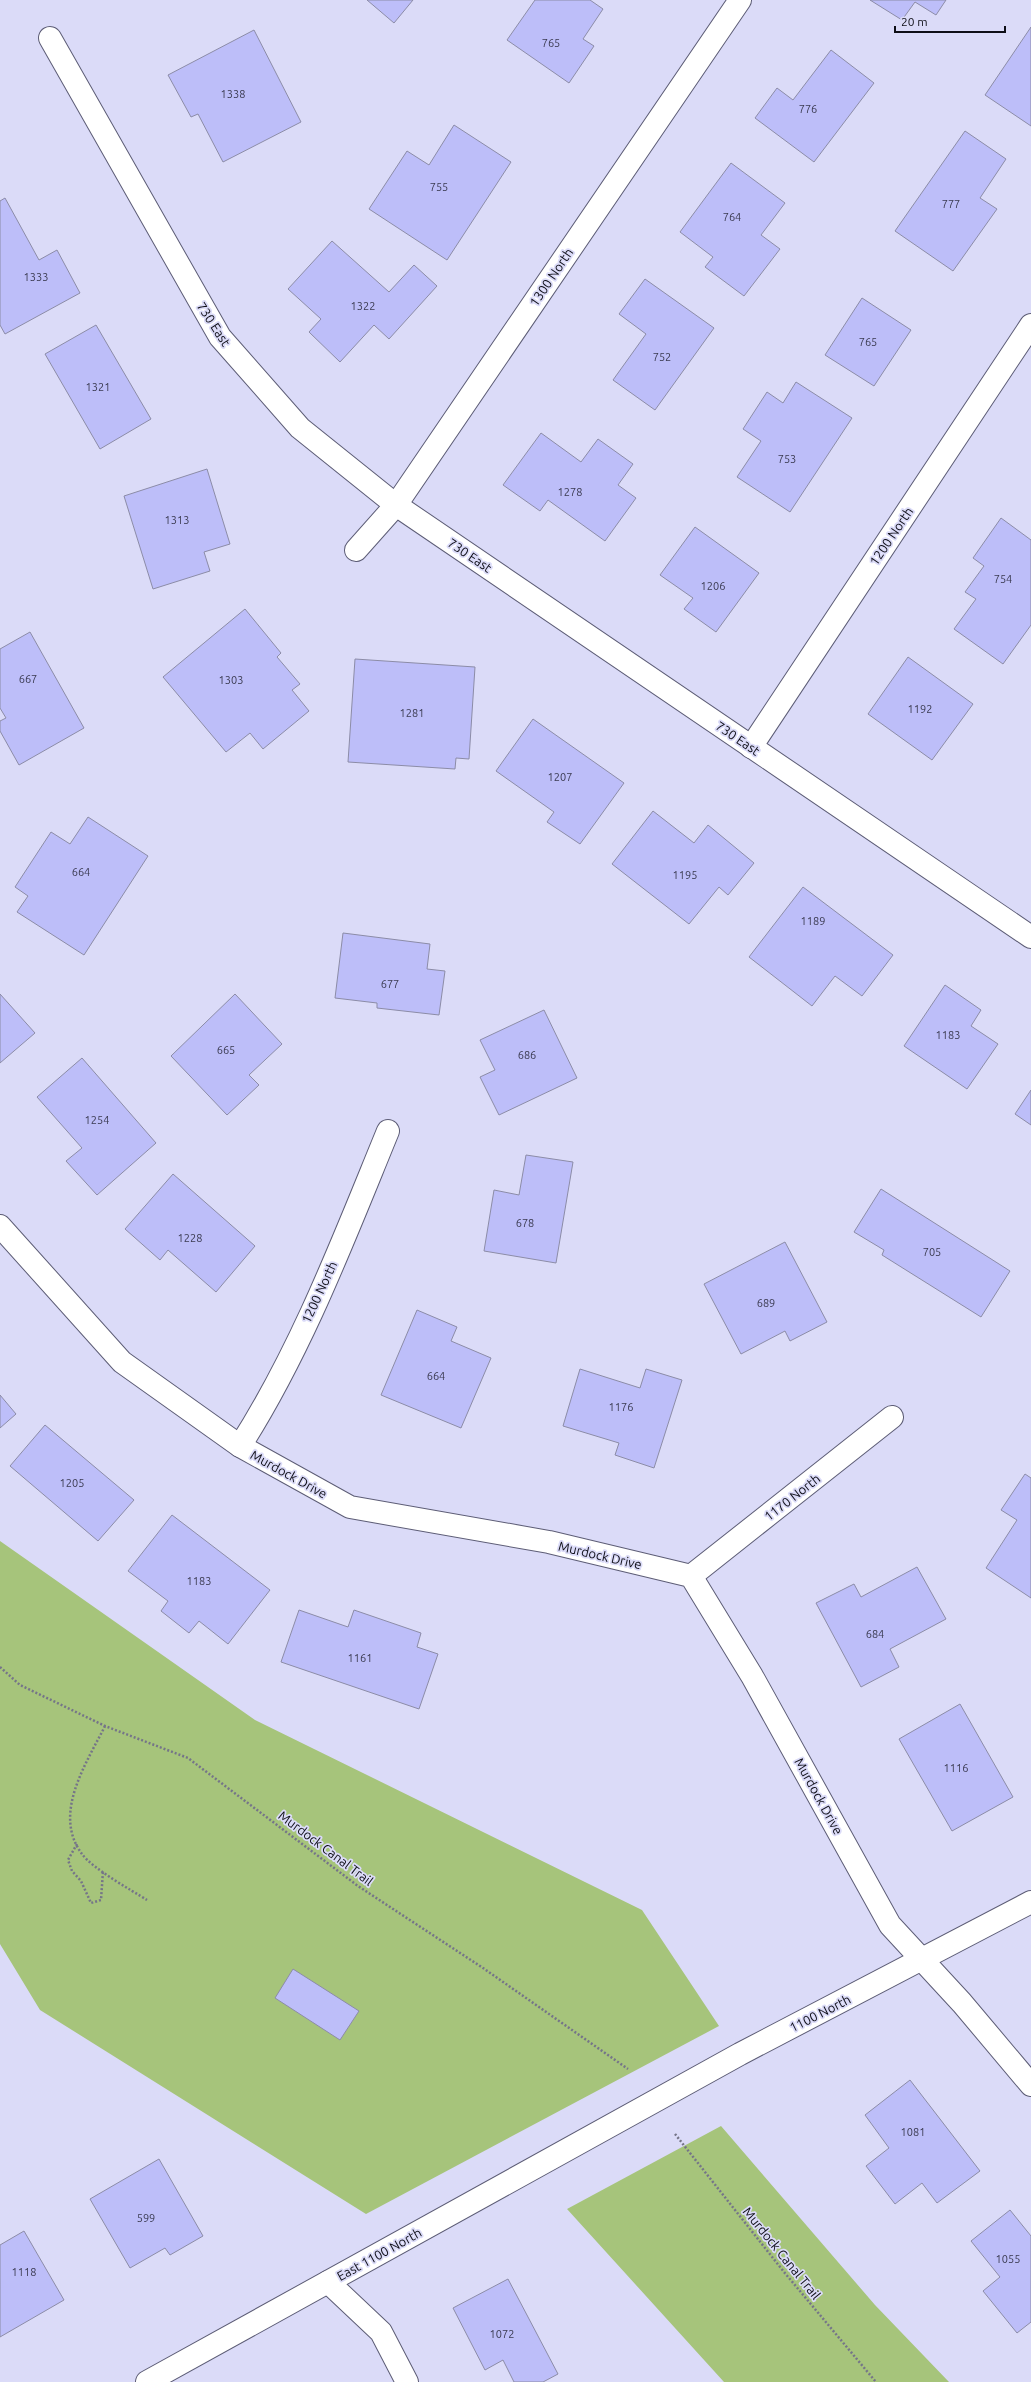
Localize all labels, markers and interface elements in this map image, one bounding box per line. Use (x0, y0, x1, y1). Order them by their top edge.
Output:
scale bar (895, 8, 1005, 34)
text: 20 m (901, 15, 928, 28)
house number: 765 (542, 37, 560, 49)
house number: 1338 (221, 88, 245, 100)
house number: 776 (799, 103, 817, 115)
house number: 755 (430, 181, 448, 193)
house number: 777 (942, 198, 960, 210)
house number: 764 (723, 211, 741, 223)
street label: 1300 North (527, 245, 575, 309)
house number: 1333 (24, 271, 48, 283)
street label: 730 East (195, 299, 233, 349)
house number: 1322 (351, 300, 375, 312)
house number: 765 (859, 336, 877, 348)
house number: 752 (653, 351, 671, 363)
house number: 1321 (86, 381, 110, 393)
house number: 753 (778, 453, 796, 465)
house number: 1278 (558, 486, 582, 498)
street label: 1200 North (867, 504, 915, 568)
house number: 1313 (165, 514, 189, 526)
street label: 730 East (445, 535, 495, 575)
house number: 754 (994, 573, 1012, 585)
house number: 1206 (701, 580, 725, 592)
house number: 667 (19, 673, 37, 685)
house number: 1303 (219, 674, 243, 686)
house number: 1192 (908, 703, 932, 715)
house number: 1281 (400, 707, 424, 719)
street label: 730 East (713, 718, 763, 758)
house number: 1207 (548, 771, 572, 783)
house number: 664 (72, 866, 90, 878)
house number: 1195 (673, 869, 697, 881)
house number: 1189 (801, 915, 825, 927)
house number: 677 (381, 978, 399, 990)
house number: 1183 (936, 1029, 960, 1041)
house number: 665 (217, 1044, 235, 1056)
house number: 686 (518, 1049, 536, 1061)
house number: 1254 (85, 1114, 109, 1126)
house number: 678 (516, 1217, 534, 1229)
house number: 1228 (178, 1232, 202, 1244)
house number: 705 (923, 1246, 941, 1258)
street label: 1200 North (299, 1259, 339, 1325)
house number: 689 (757, 1297, 775, 1309)
house number: 664 (427, 1370, 445, 1382)
house number: 1176 (609, 1401, 633, 1413)
street label: Murdock Drive (248, 1447, 330, 1501)
street label: 1170 North (761, 1471, 823, 1523)
house number: 1205 (60, 1477, 84, 1489)
street label: Murdock Drive (557, 1539, 643, 1571)
house number: 1183 (187, 1575, 211, 1587)
house number: 684 (866, 1628, 884, 1640)
house number: 1161 (348, 1652, 372, 1664)
street label: Murdock Drive (792, 1755, 846, 1837)
house number: 1116 (944, 1762, 968, 1774)
street label: Murdock Canal Trail (276, 1808, 376, 1888)
street label: 1100 North (787, 1992, 853, 2034)
house number: 1081 (901, 2126, 925, 2138)
street label: Murdock Canal Trail (741, 2204, 824, 2302)
house number: 599 (137, 2212, 155, 2224)
street label: East 1100 North (334, 2225, 424, 2283)
house number: 1055 (996, 2253, 1020, 2265)
house number: 1118 (12, 2266, 36, 2278)
house number: 1072 (490, 2328, 514, 2340)

